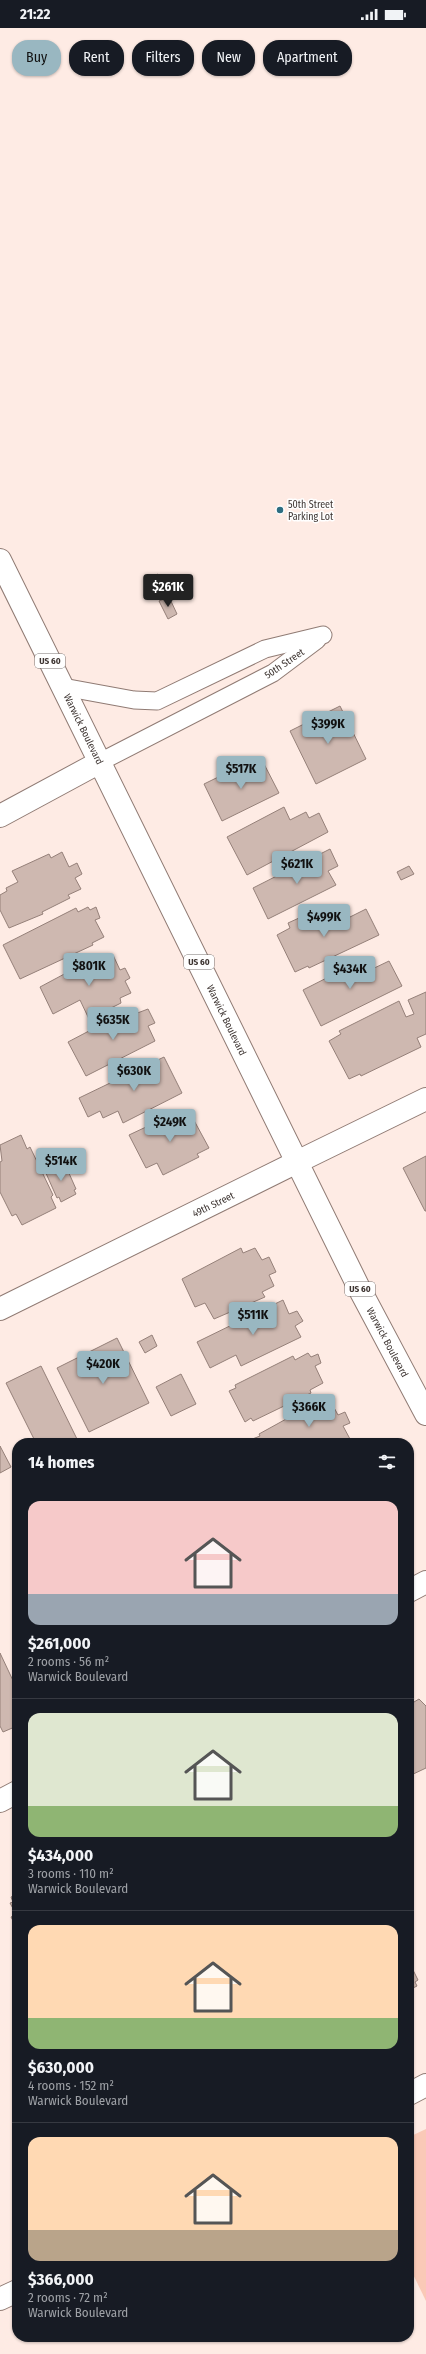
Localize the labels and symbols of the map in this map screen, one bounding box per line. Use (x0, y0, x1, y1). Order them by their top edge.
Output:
place label: 50th Street Parking Lot (288, 499, 334, 523)
marker: 50th Street Parking Lot (275, 505, 285, 515)
pin: $261K (140, 574, 196, 608)
street label: 50th Street (262, 646, 307, 681)
road number: US 60 (35, 654, 65, 668)
street label: Warwick Boulevard (61, 692, 105, 767)
pin: $399K (300, 711, 356, 745)
pin: $517K (213, 756, 269, 790)
pin: $621K (269, 851, 325, 885)
pin: $499K (296, 904, 352, 938)
pin: $801K (61, 953, 117, 987)
road number: US 60 (184, 955, 214, 969)
pin: $434K (322, 956, 378, 990)
street label: Warwick Boulevard (204, 983, 248, 1058)
pin: $635K (85, 1007, 141, 1041)
pin: $630K (106, 1058, 162, 1092)
pin: $249K (142, 1109, 198, 1143)
pin: $514K (33, 1148, 89, 1182)
street label: 49th Street (191, 1189, 237, 1220)
road number: US 60 (345, 1282, 375, 1296)
pin: $511K (225, 1302, 281, 1336)
street label: Warwick Boulevard (364, 1306, 411, 1379)
pin: $420K (75, 1351, 131, 1385)
pin: $366K (281, 1394, 337, 1428)

